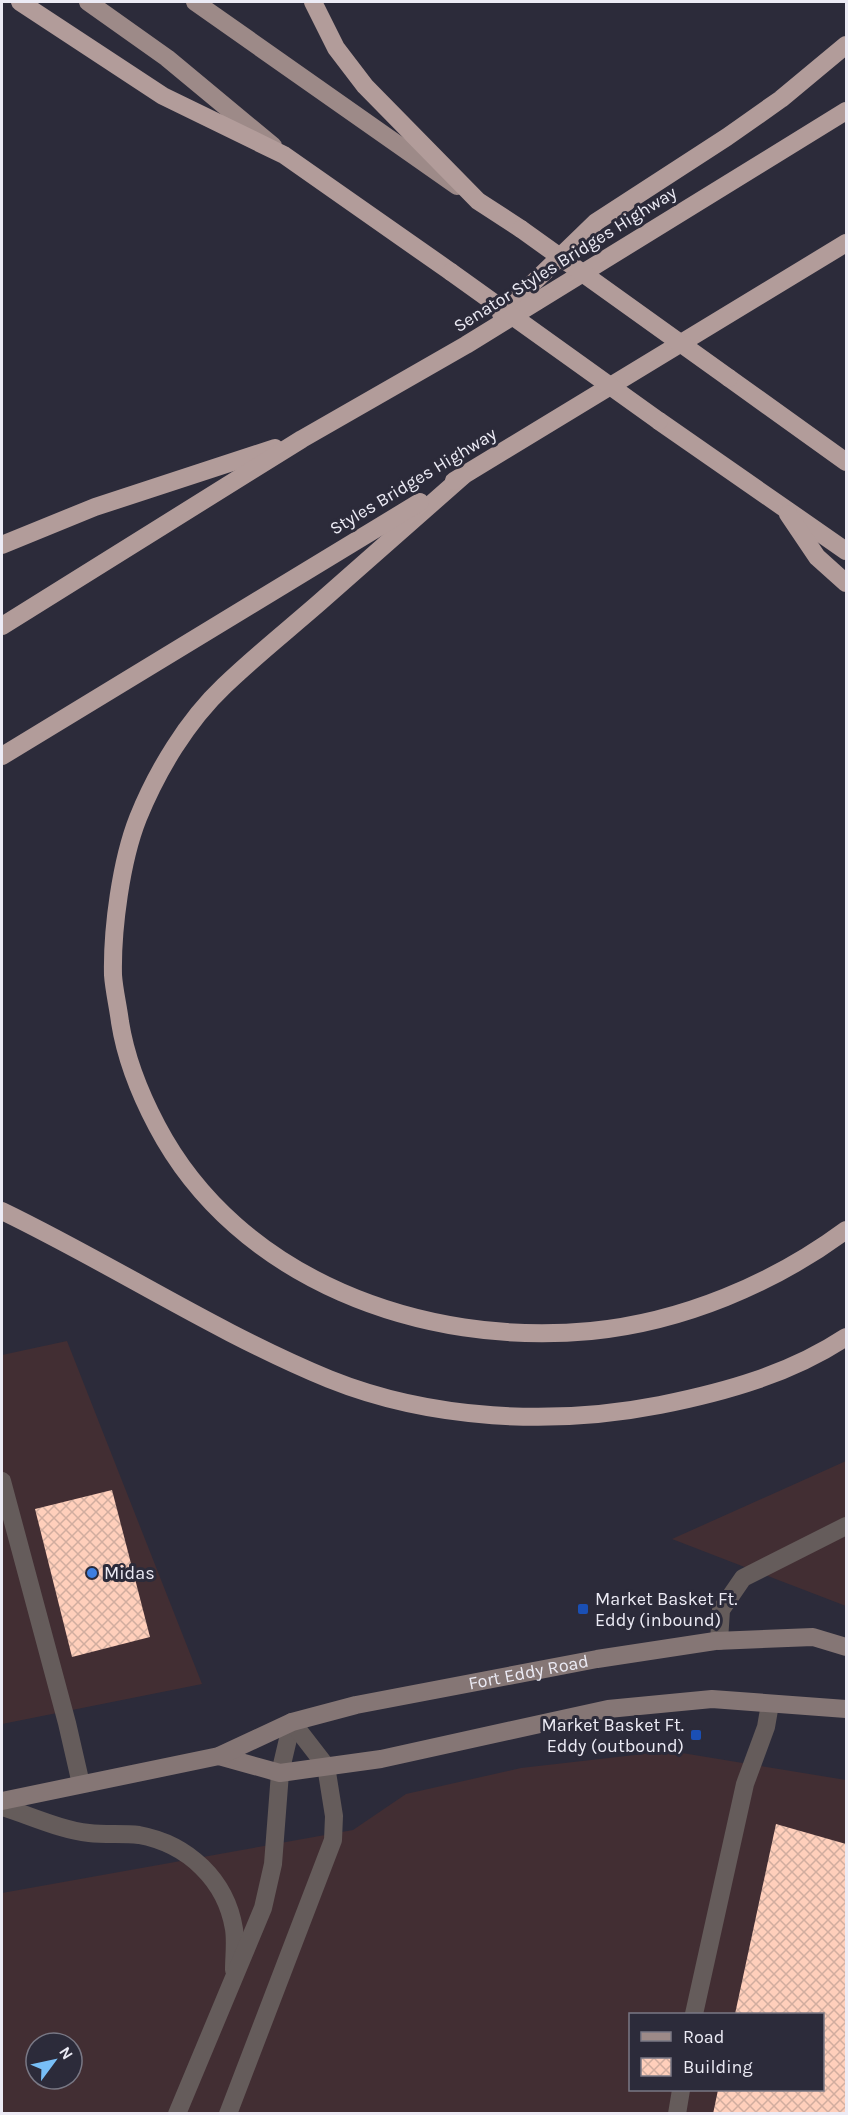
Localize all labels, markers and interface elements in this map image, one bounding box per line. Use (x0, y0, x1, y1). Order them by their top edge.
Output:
street label: Senator Styles Bridges Highway (449, 181, 681, 337)
street label: Styles Bridges Highway (326, 422, 501, 540)
place label: Midas (104, 1562, 155, 1584)
marker: Midas (85, 1566, 99, 1580)
place label: Market Basket Ft. Eddy (inbound) (595, 1588, 738, 1631)
marker: Market Basket Ft. Eddy (inbound) (576, 1602, 590, 1616)
street label: Fort Eddy Road (467, 1650, 590, 1694)
place label: Market Basket Ft. Eddy (outbound) (542, 1714, 684, 1757)
marker: Market Basket Ft. Eddy (outbound) (689, 1728, 703, 1742)
legend (629, 2013, 824, 2091)
text: Road (683, 2026, 724, 2048)
north arrow (24, 2031, 84, 2091)
text: N (55, 2043, 77, 2063)
text: Building (683, 2056, 753, 2078)

